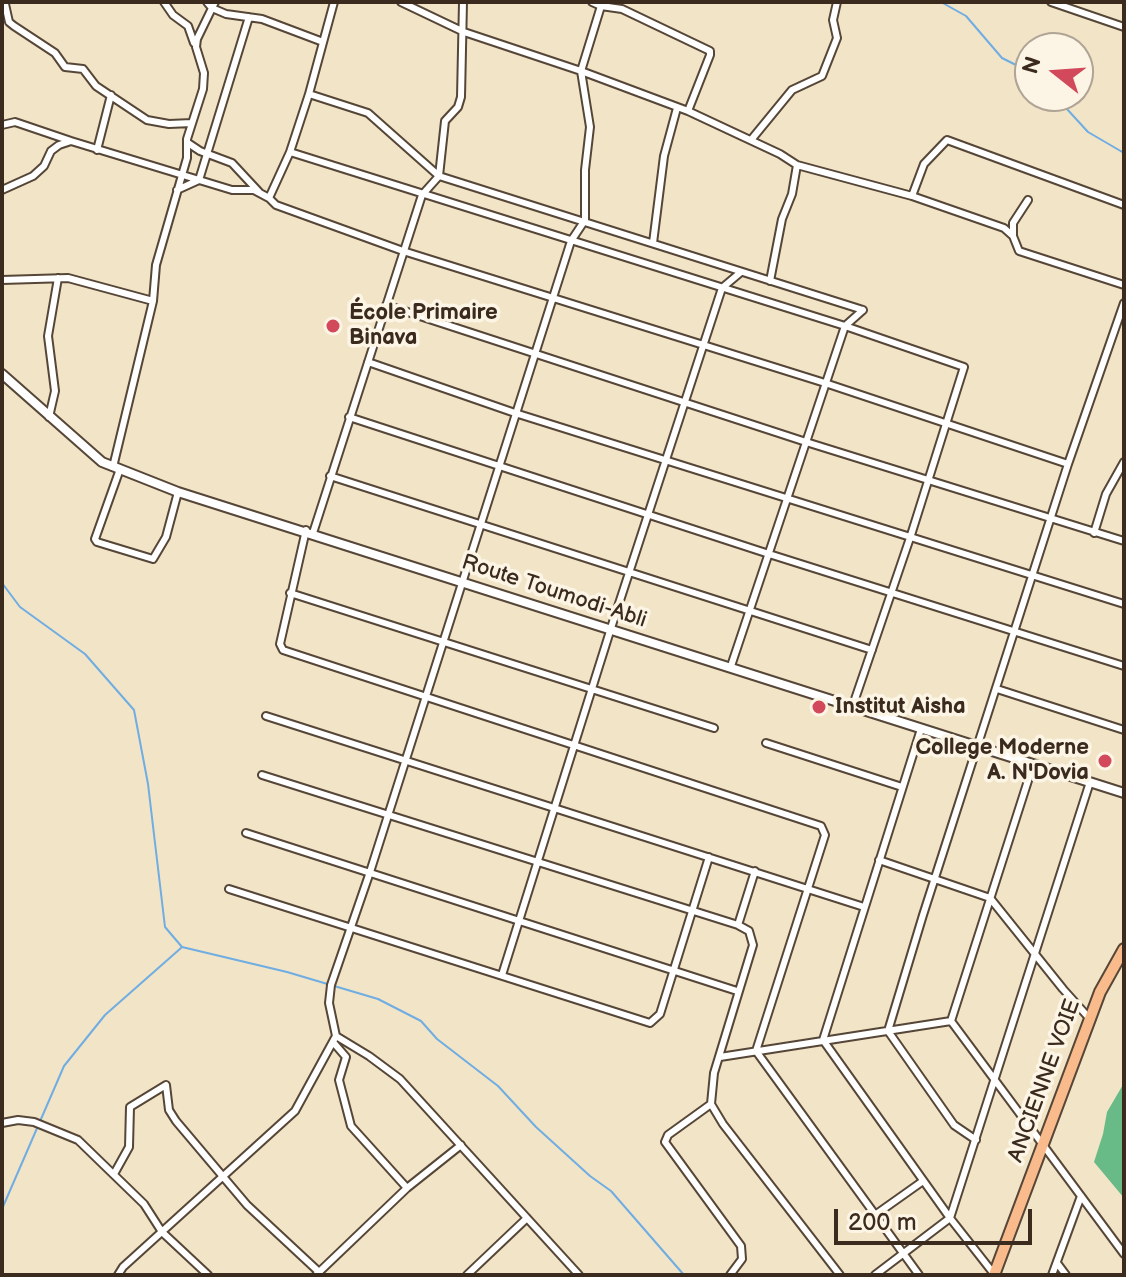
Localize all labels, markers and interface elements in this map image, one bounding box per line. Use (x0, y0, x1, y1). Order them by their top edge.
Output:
north arrow (1014, 32, 1094, 112)
text: N (1017, 54, 1048, 77)
place label: École Primaire Binava (349, 300, 498, 352)
marker: École Primaire Binava (324, 317, 342, 335)
street label: Route Toumodi-Abli (458, 550, 650, 634)
place label: Institut Aisha (835, 694, 966, 720)
marker: Institut Aisha (810, 698, 828, 716)
place label: College Moderne A. N'Dovia (915, 735, 1089, 786)
marker: College Moderne A. N'Dovia (1096, 752, 1114, 770)
street label: ANCIENNE VOIE (1003, 996, 1087, 1166)
scale bar (838, 1193, 1036, 1243)
text: 200 m (848, 1208, 917, 1237)

